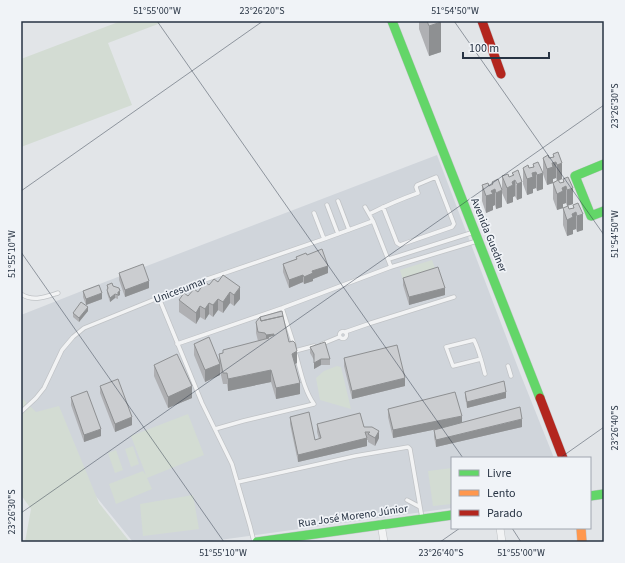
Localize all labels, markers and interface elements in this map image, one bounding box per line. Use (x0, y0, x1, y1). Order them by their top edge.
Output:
text: 51°55'00"W (133, 4, 181, 18)
text: 23°26'20"S (239, 4, 285, 18)
text: 51°54'50"W (431, 4, 479, 18)
scale bar (463, 34, 549, 60)
text: 100 m (469, 40, 499, 57)
text: 23°26'30"S (608, 83, 622, 129)
street label: Avenida Guedner (467, 196, 511, 274)
text: 51°54'50"W (608, 210, 622, 258)
text: 51°55'10"W (5, 230, 19, 278)
street label: Unicesumar (152, 273, 209, 307)
text: 23°26'40"S (608, 405, 622, 451)
legend (451, 457, 591, 529)
text: Livre (487, 465, 511, 482)
text: Lento (487, 485, 516, 502)
text: 23°26'30"S (5, 489, 19, 535)
street label: Rua José Moreno Júnior (297, 501, 409, 531)
text: Parado (487, 505, 522, 522)
text: 51°55'10"W (199, 546, 247, 560)
text: 23°26'40"S (418, 546, 464, 560)
text: 51°55'00"W (497, 546, 545, 560)

